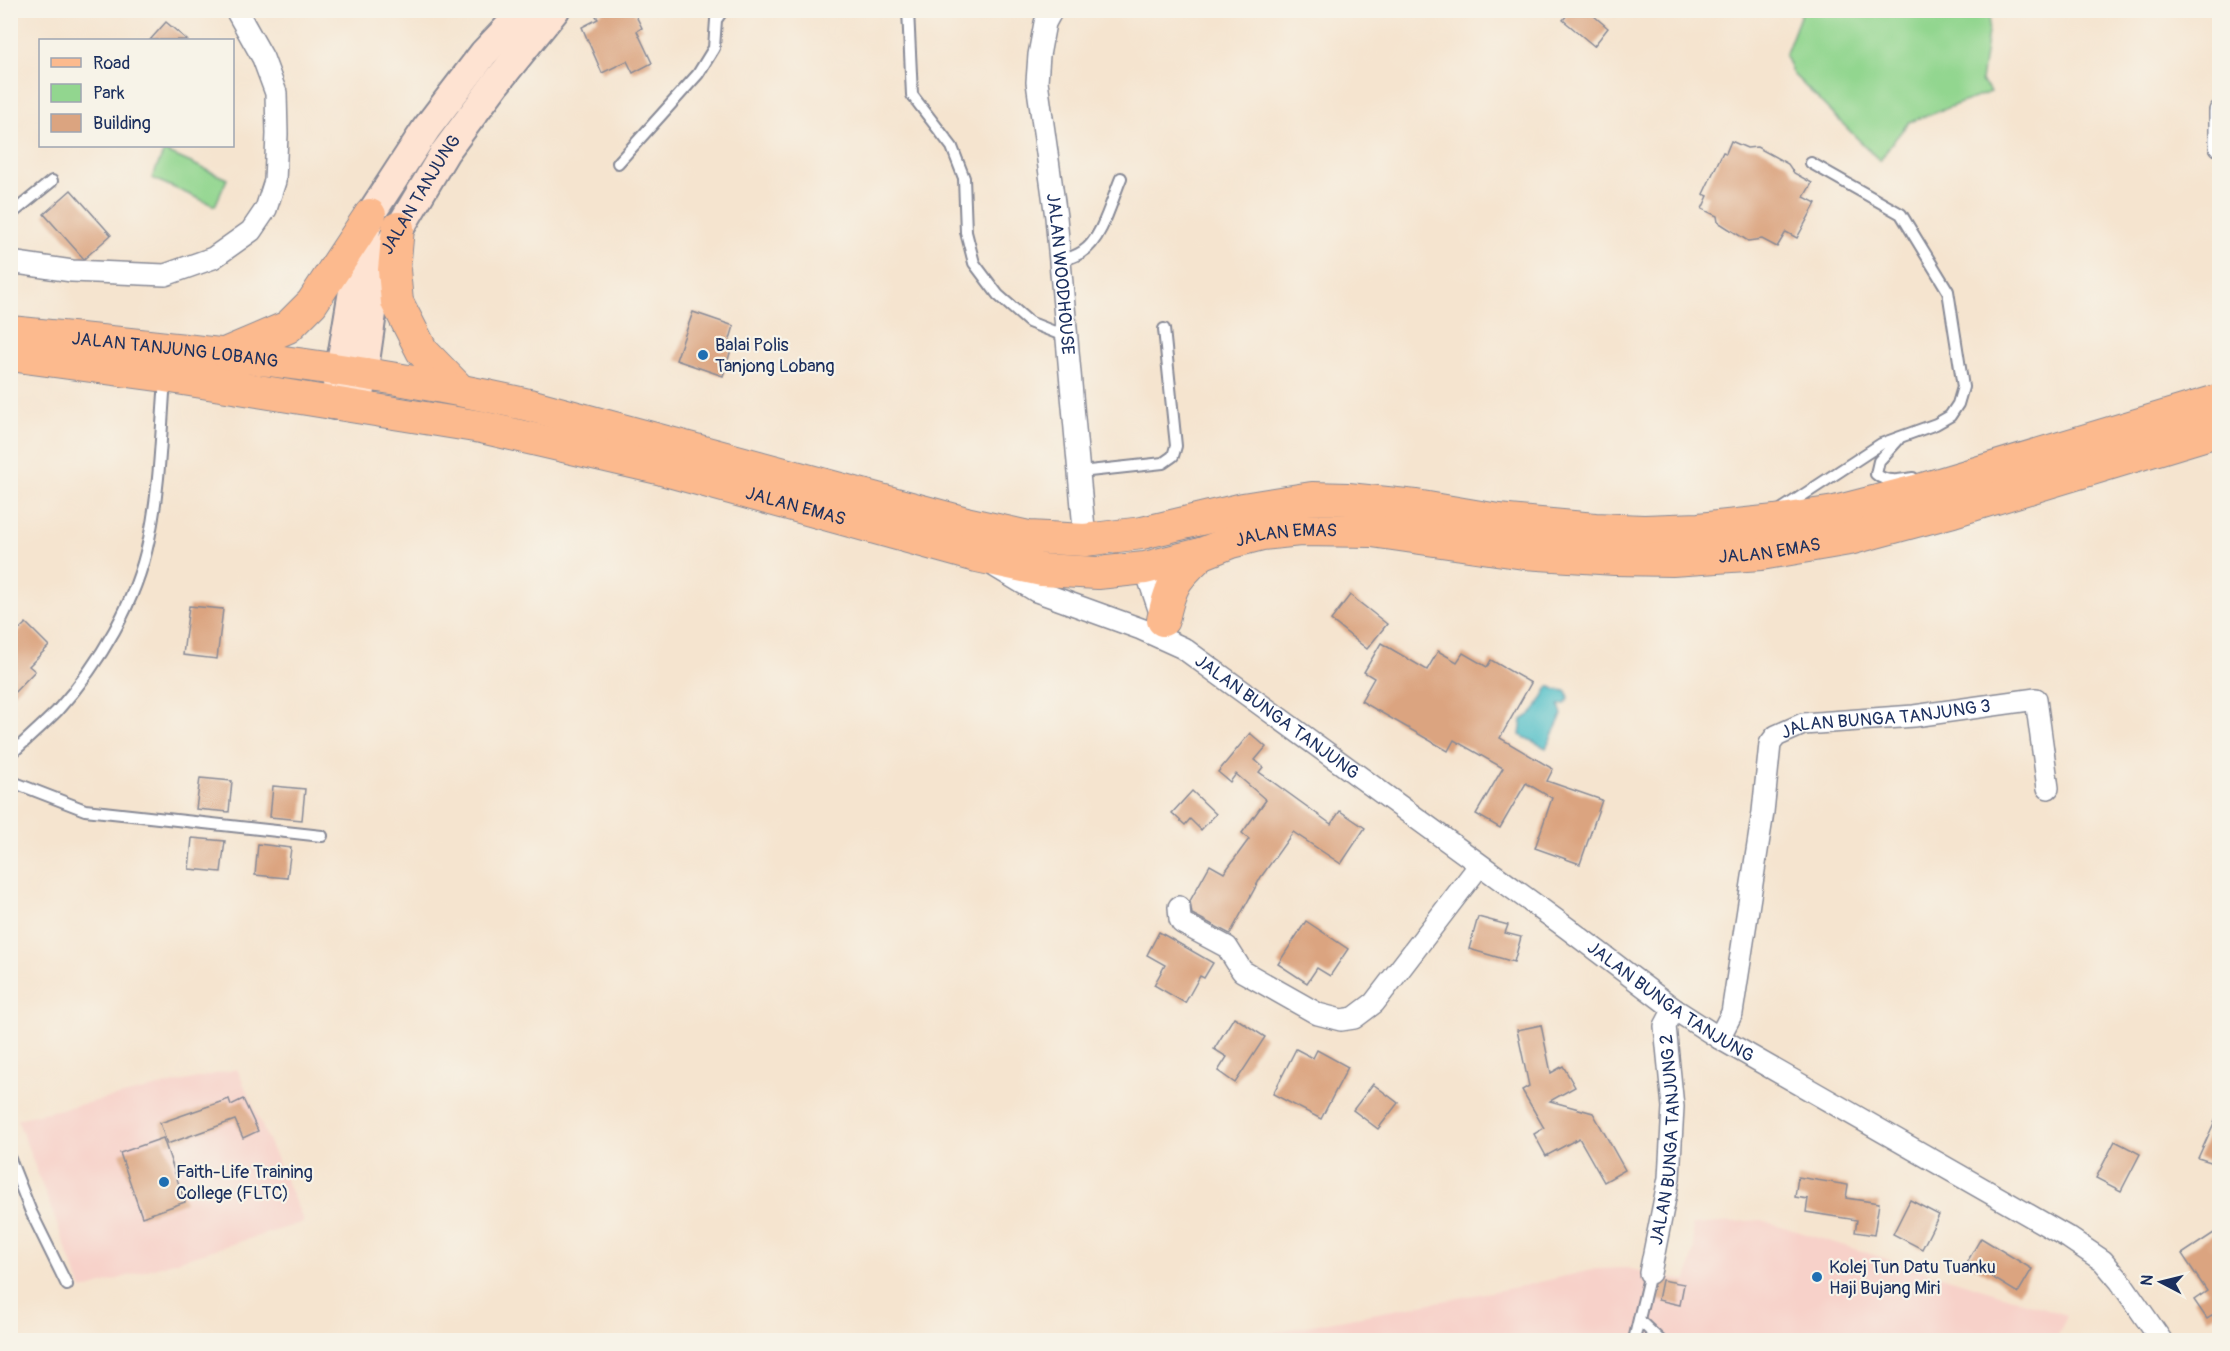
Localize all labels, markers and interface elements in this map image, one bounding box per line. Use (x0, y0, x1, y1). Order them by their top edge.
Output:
legend (39, 39, 234, 147)
text: Road (93, 52, 130, 75)
text: Park (93, 82, 125, 105)
text: Building (93, 112, 151, 135)
street label: JALAN TANJUNG (375, 130, 466, 258)
street label: JALAN WOODHOUSE (1041, 192, 1080, 356)
street label: JALAN TANJUNG LOBANG (71, 327, 280, 373)
place label: Balai Polis Tanjong Lobang (715, 334, 834, 378)
marker: Balai Polis Tanjong Lobang (696, 348, 710, 362)
street label: JALAN EMAS (743, 481, 848, 531)
street label: JALAN EMAS (1233, 518, 1337, 552)
street label: JALAN EMAS (1718, 533, 1822, 568)
street label: JALAN BUNGA TANJUNG (1190, 649, 1364, 784)
street label: JALAN BUNGA TANJUNG 3 (1777, 694, 1992, 744)
street label: JALAN BUNGA TANJUNG (1583, 936, 1758, 1067)
street label: JALAN BUNGA TANJUNG 2 (1644, 1033, 1685, 1247)
place label: Faith-Life Training College (FLTC) (176, 1161, 313, 1205)
marker: Faith-Life Training College (FLTC) (157, 1175, 171, 1189)
north arrow (2131, 1252, 2191, 1312)
place label: Kolej Tun Datu Tuanku Haji Bujang Miri (1829, 1256, 1996, 1300)
marker: Kolej Tun Datu Tuanku Haji Bujang Miri (1810, 1270, 1824, 1284)
text: N (2137, 1274, 2158, 1287)

